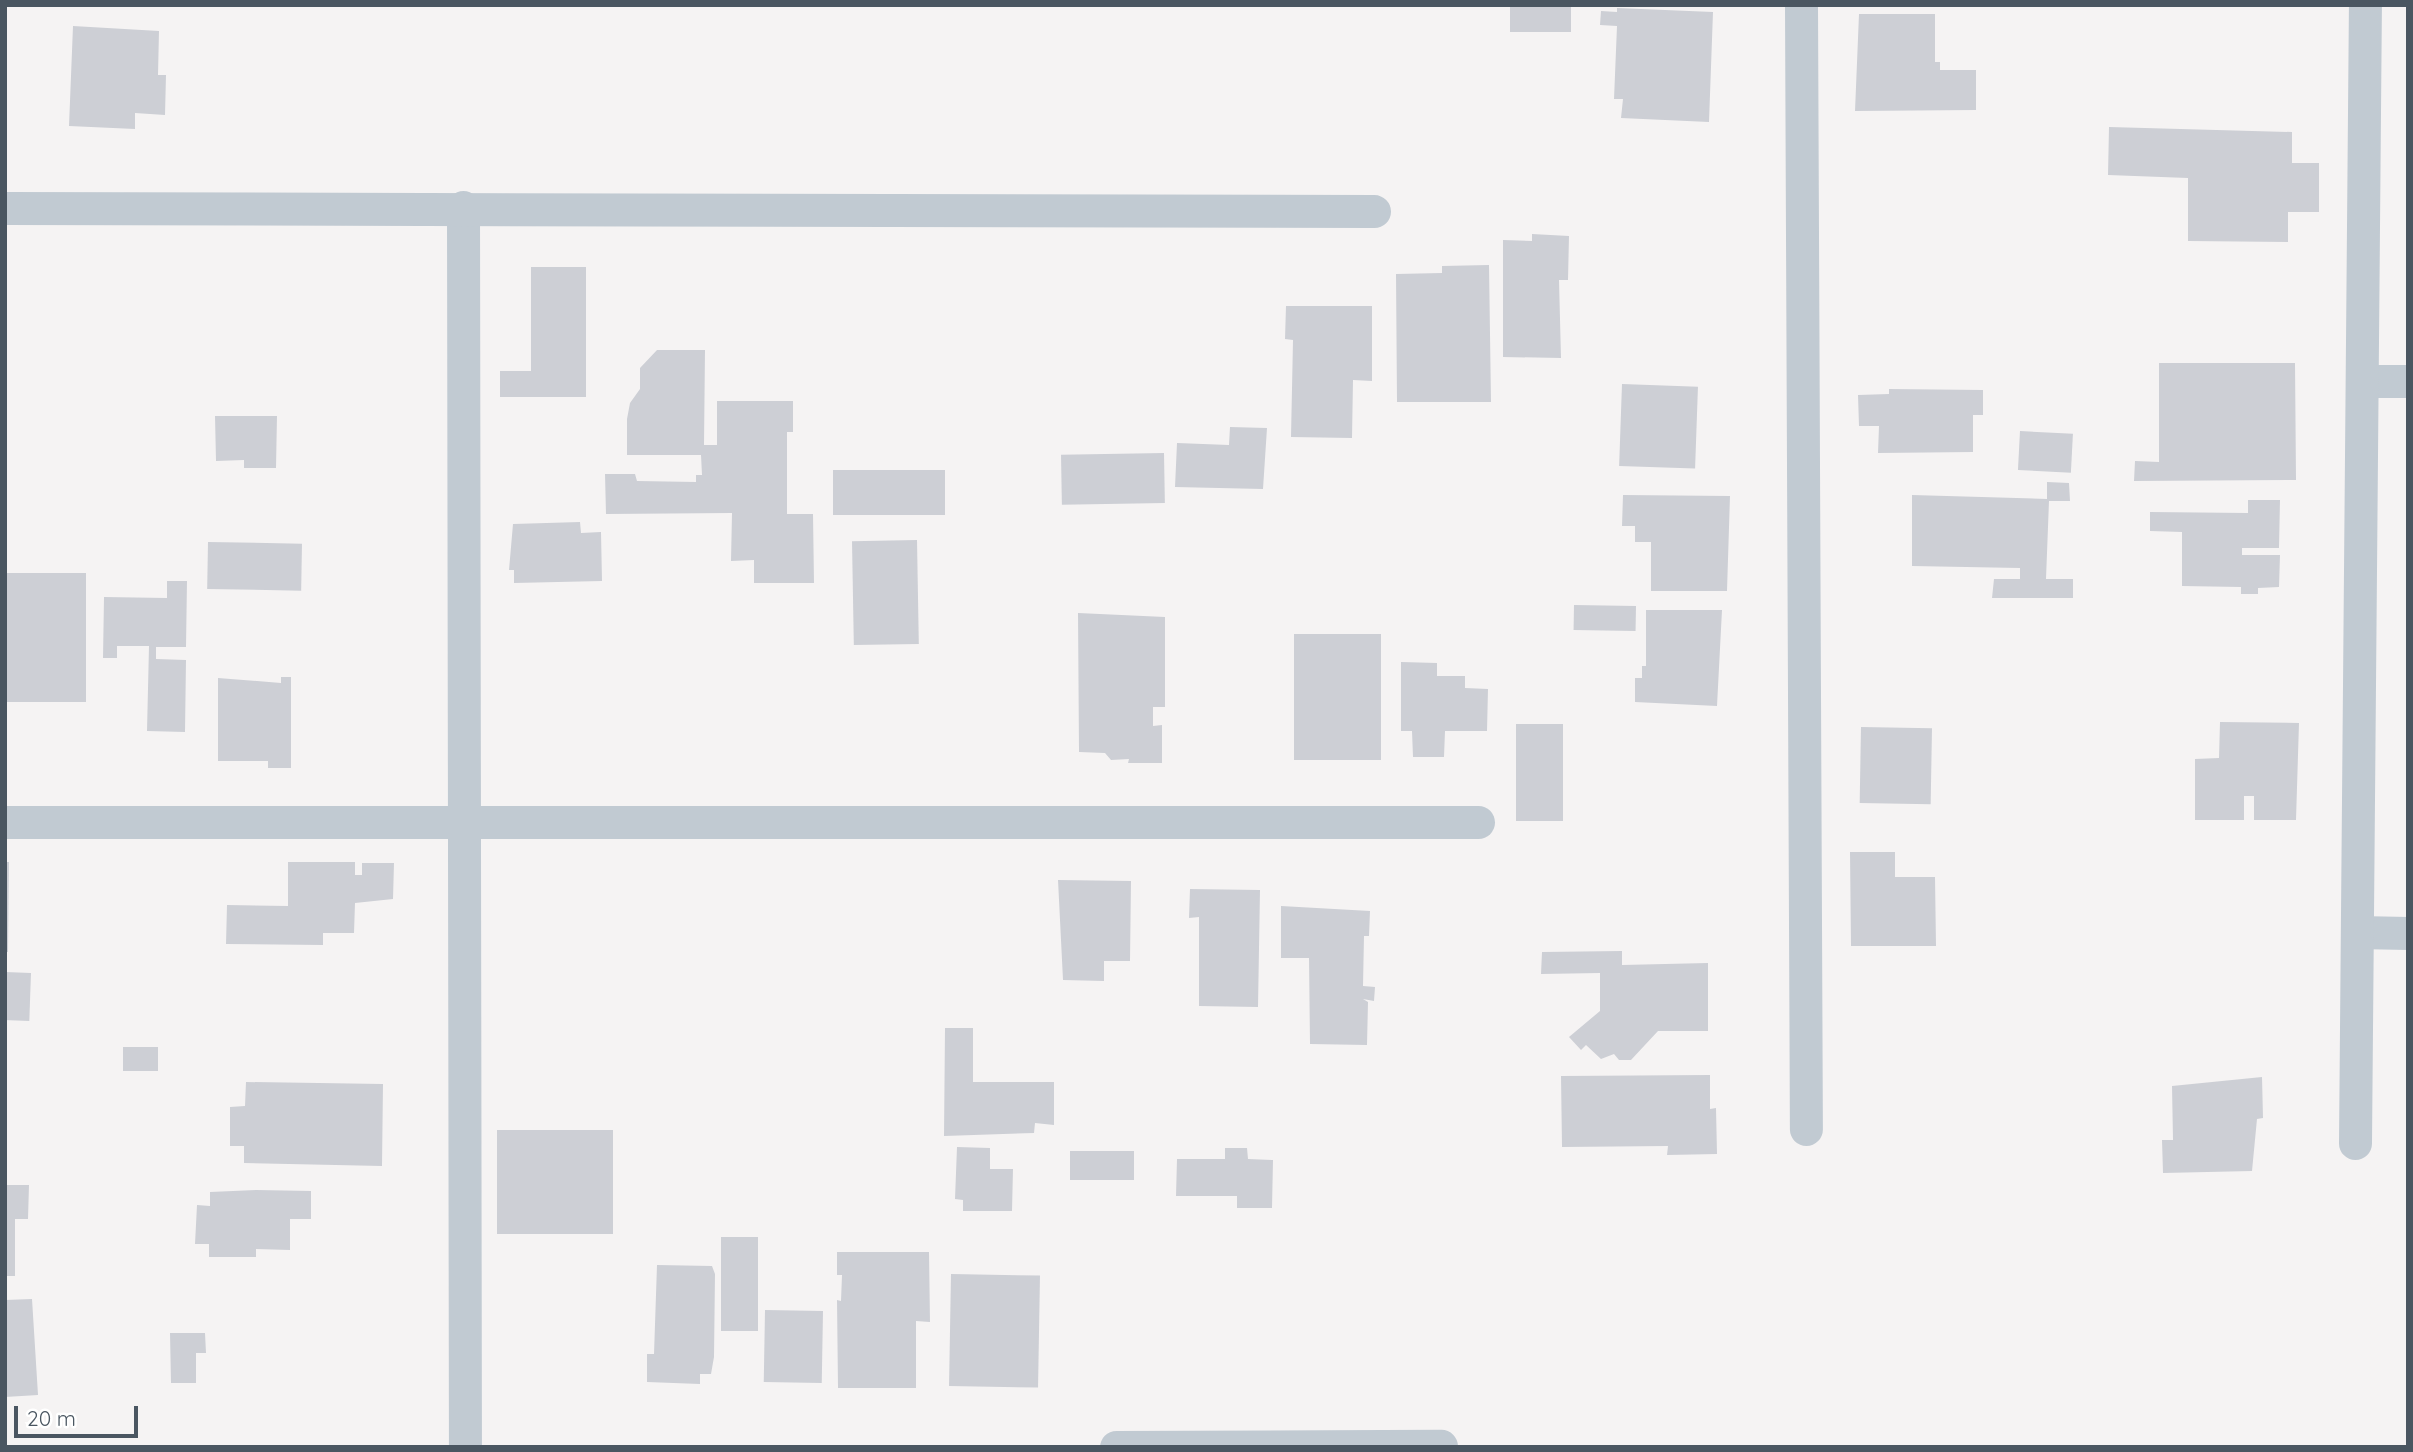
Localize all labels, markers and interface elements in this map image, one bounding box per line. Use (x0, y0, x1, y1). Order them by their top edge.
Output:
scale bar (18, 1392, 142, 1436)
text: 20 m (27, 1405, 76, 1431)

